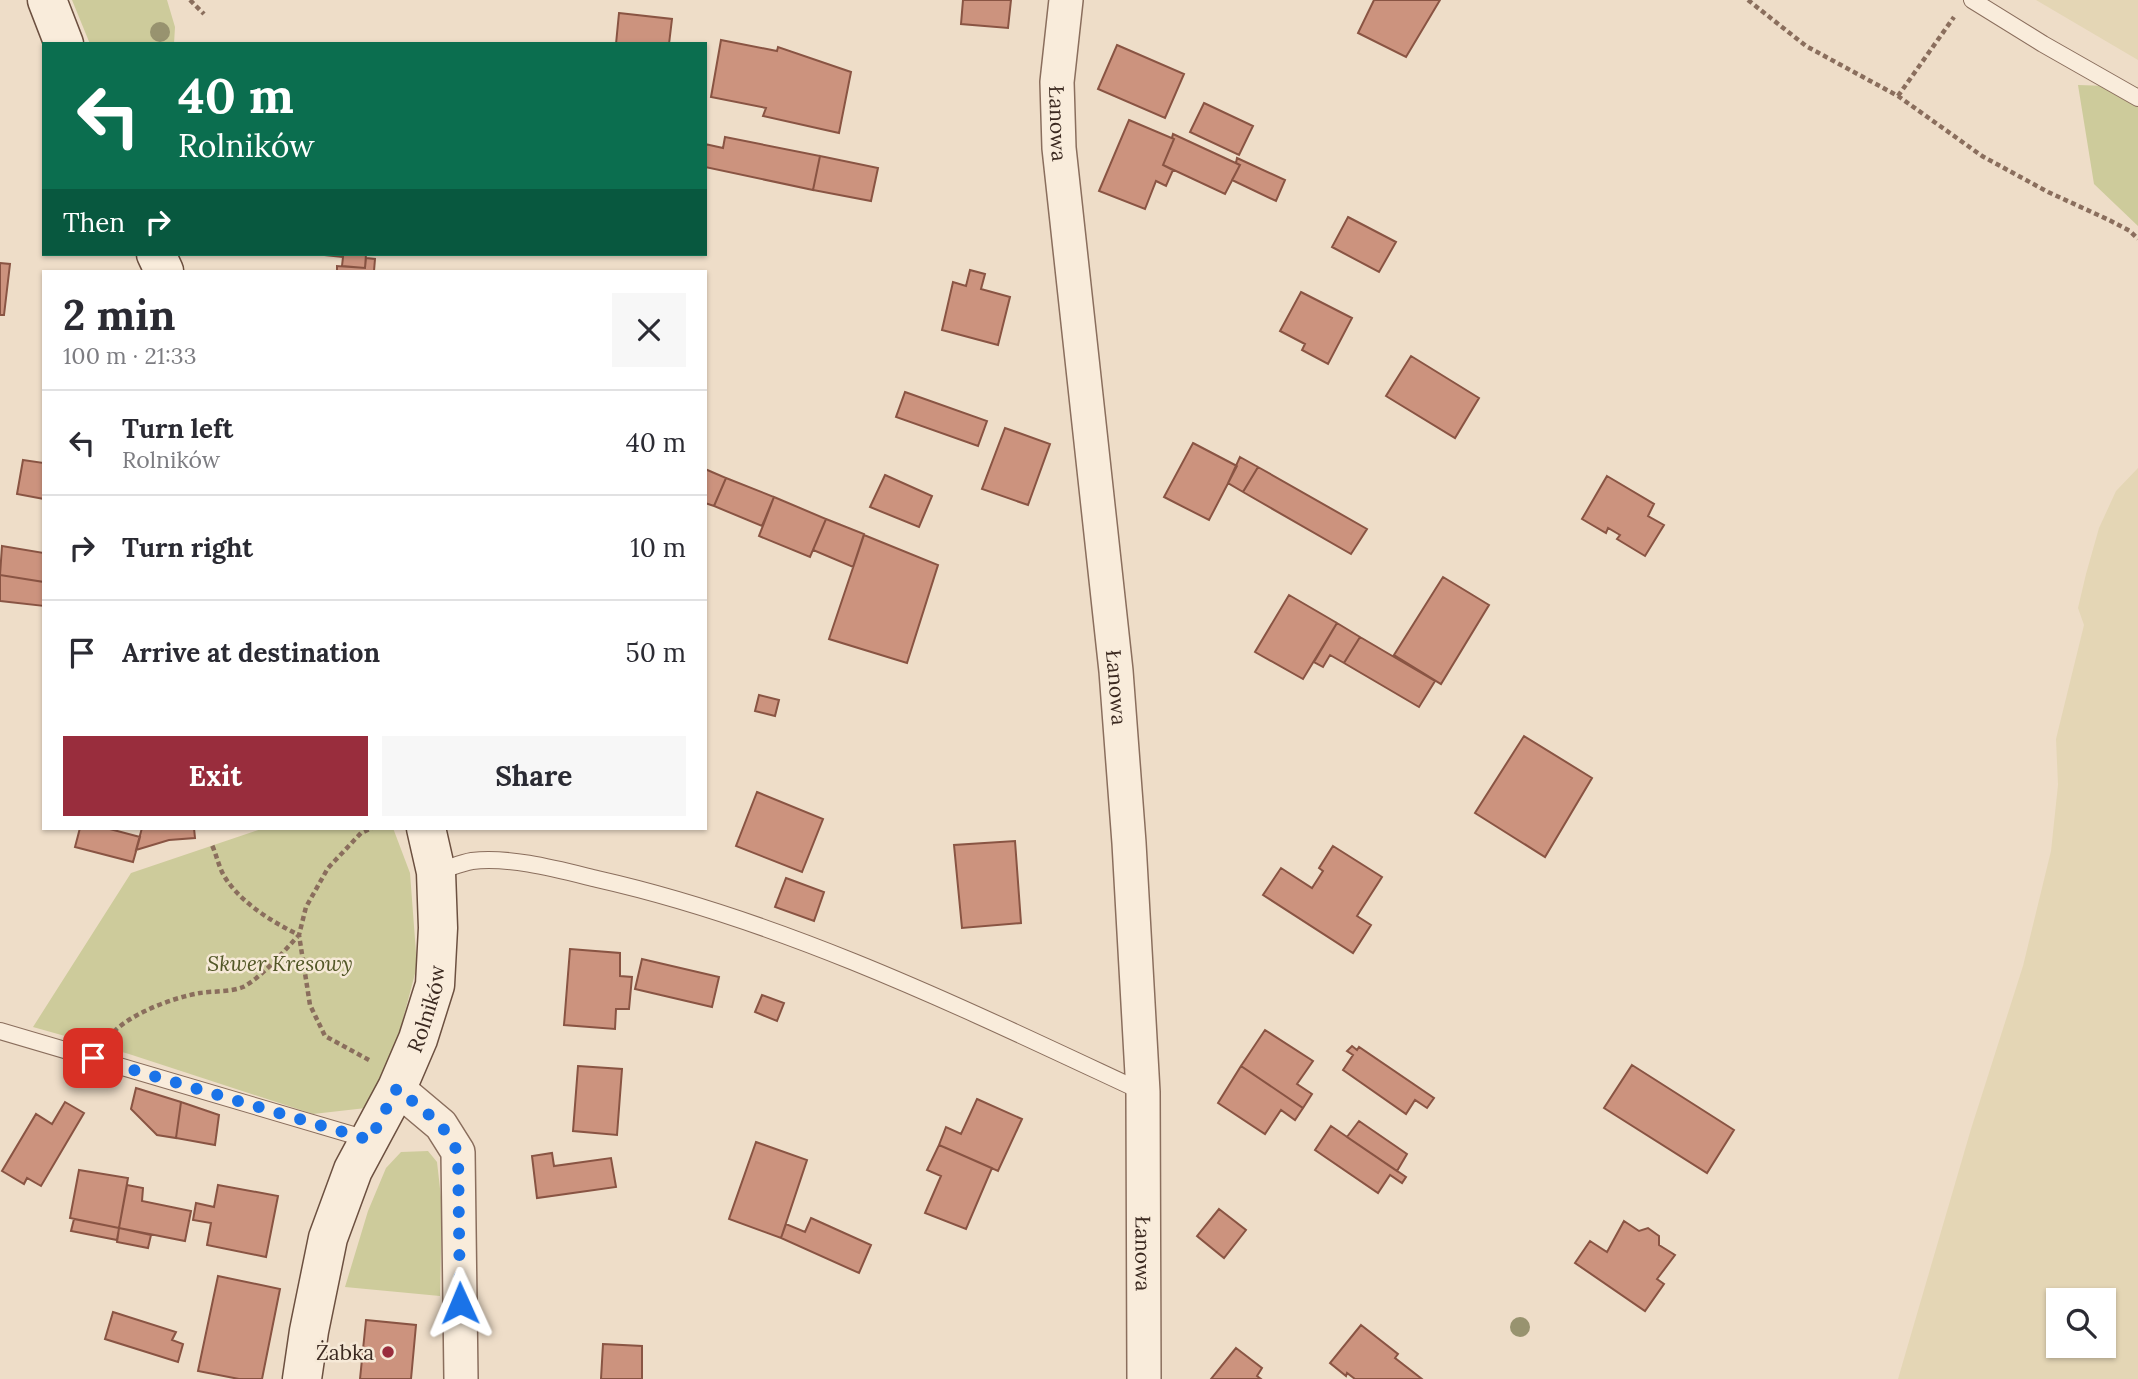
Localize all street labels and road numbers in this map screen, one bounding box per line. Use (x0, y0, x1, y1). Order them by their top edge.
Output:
street label: Łanowa (1044, 85, 1074, 163)
street label: Łanowa (1100, 648, 1134, 726)
street label: Rolników (400, 964, 450, 1056)
street label: Łanowa (1130, 1216, 1157, 1292)

